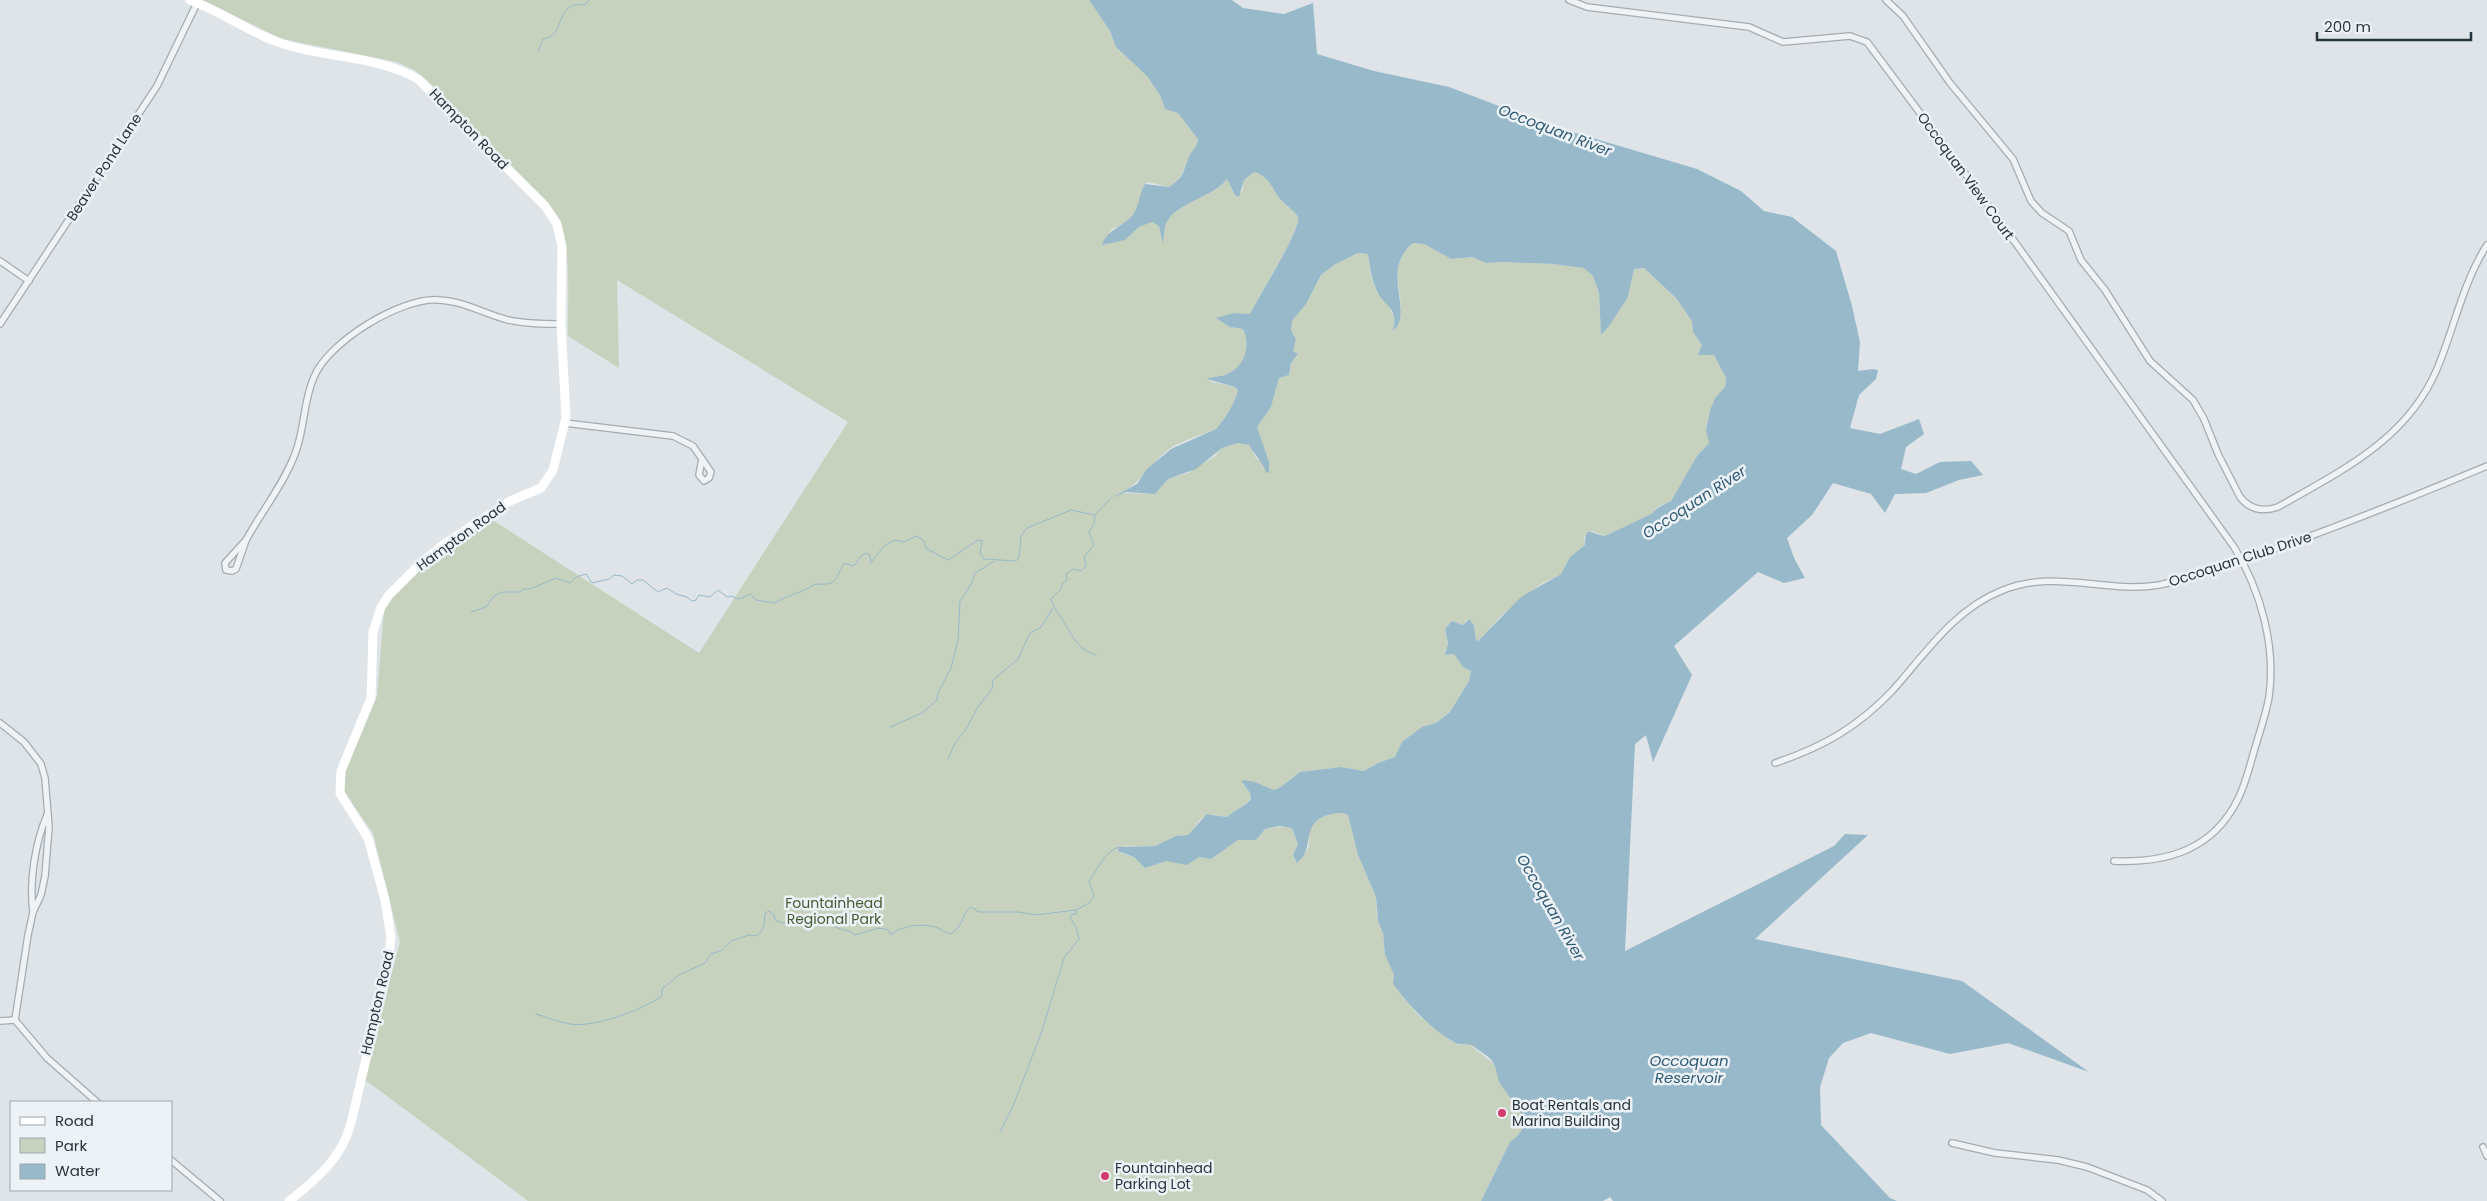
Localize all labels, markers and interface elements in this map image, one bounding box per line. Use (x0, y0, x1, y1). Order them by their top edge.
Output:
scale bar (2317, 10, 2471, 42)
text: 200 m (2324, 16, 2371, 37)
street label: Hampton Road (425, 84, 513, 174)
water label: Occoquan River (1495, 99, 1615, 161)
street label: Occoquan View Court (1913, 108, 2019, 244)
street label: Beaver Pond Lane (62, 109, 146, 225)
water label: Occoquan River (1638, 460, 1750, 543)
street label: Hampton Road (412, 497, 510, 575)
street label: Occoquan Club Drive (2166, 526, 2314, 592)
water label: Occoquan River (1512, 850, 1590, 964)
park label: Fountainhead Regional Park (785, 893, 883, 929)
street label: Hampton Road (355, 949, 399, 1057)
water label: Occoquan Reservoir (1649, 1050, 1729, 1088)
place label: Boat Rentals and Marina Building (1512, 1095, 1631, 1131)
legend (10, 1101, 172, 1191)
marker: Boat Rentals and Marina Building (1496, 1107, 1508, 1119)
text: Road (55, 1110, 94, 1131)
text: Park (55, 1135, 87, 1156)
place label: Fountainhead Parking Lot (1115, 1158, 1212, 1194)
text: Water (55, 1160, 101, 1181)
marker: Fountainhead Parking Lot (1099, 1170, 1111, 1182)

